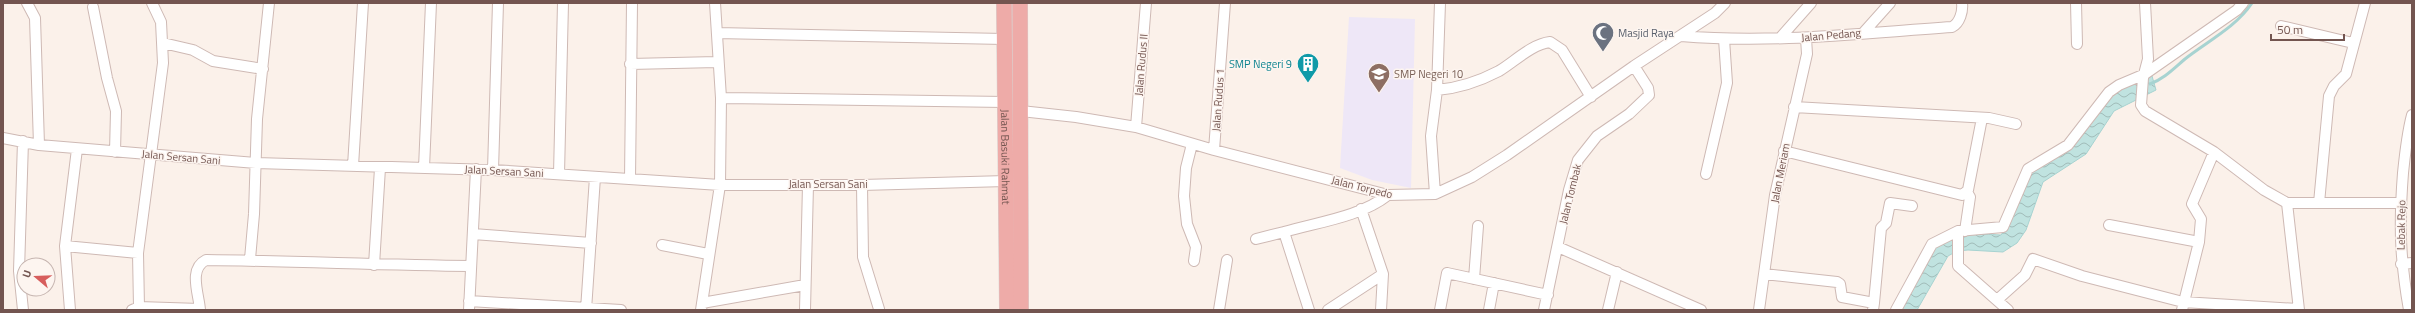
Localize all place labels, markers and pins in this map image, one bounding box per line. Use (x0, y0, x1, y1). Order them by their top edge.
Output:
mosque icon: Masjid Raya (1590, 20, 1616, 53)
place label: Masjid Raya (1618, 25, 1674, 41)
building icon: SMP Negeri 9 (1295, 51, 1321, 84)
place label: SMP Negeri 9 (1229, 56, 1292, 72)
school or university icon: SMP Negeri 10 (1366, 61, 1392, 94)
place label: SMP Negeri 10 (1394, 66, 1463, 82)

